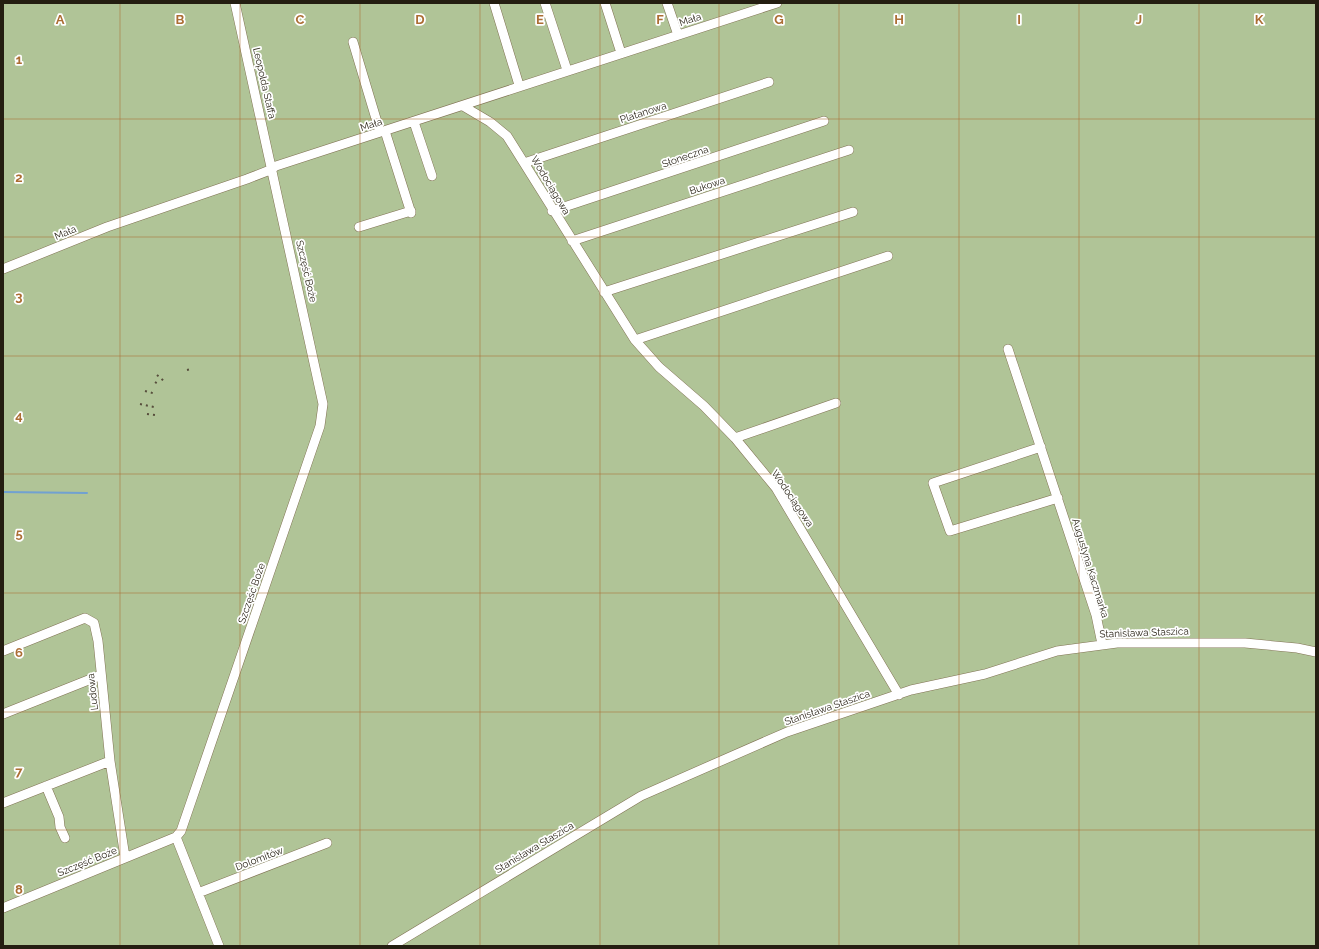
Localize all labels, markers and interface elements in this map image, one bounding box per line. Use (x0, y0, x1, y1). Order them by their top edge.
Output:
street label: Mała (678, 11, 703, 28)
text: A (56, 12, 65, 27)
text: B (176, 12, 185, 27)
text: C (296, 12, 305, 27)
text: D (415, 12, 425, 27)
text: E (536, 12, 544, 27)
text: F (656, 12, 664, 27)
text: G (774, 12, 784, 27)
text: H (894, 12, 904, 27)
text: I (1017, 12, 1021, 27)
text: J (1136, 12, 1142, 27)
text: K (1255, 12, 1264, 27)
street label: Leopolda Staffa (251, 47, 278, 120)
text: 1 (16, 52, 23, 67)
street label: Platanowa (619, 100, 668, 125)
street label: Mała (359, 116, 384, 133)
street label: Słoneczna (661, 143, 710, 170)
street label: Wodociągowa (529, 154, 572, 217)
text: 2 (15, 170, 23, 185)
street label: Bukowa (688, 175, 726, 196)
street label: Mała (53, 223, 78, 242)
street label: Szczęść Boże (294, 239, 319, 303)
text: 3 (15, 289, 23, 304)
text: 4 (15, 408, 23, 423)
street label: Wodociągowa (769, 468, 816, 529)
street label: Augustyna Kaczmarka (1070, 517, 1111, 619)
text: 5 (15, 526, 23, 541)
street label: Szczęść Boże (236, 561, 267, 625)
street label: Stanisława Staszica (1099, 625, 1189, 640)
text: 6 (15, 645, 23, 660)
street label: Ludowa (85, 673, 100, 711)
street label: Stanisława Staszica (783, 688, 871, 727)
text: 7 (15, 764, 23, 779)
street label: Stanisława Staszica (493, 820, 575, 875)
street label: Szczęść Boże (56, 844, 119, 878)
street label: Dolomitów (234, 844, 285, 873)
text: 8 (15, 882, 23, 897)

